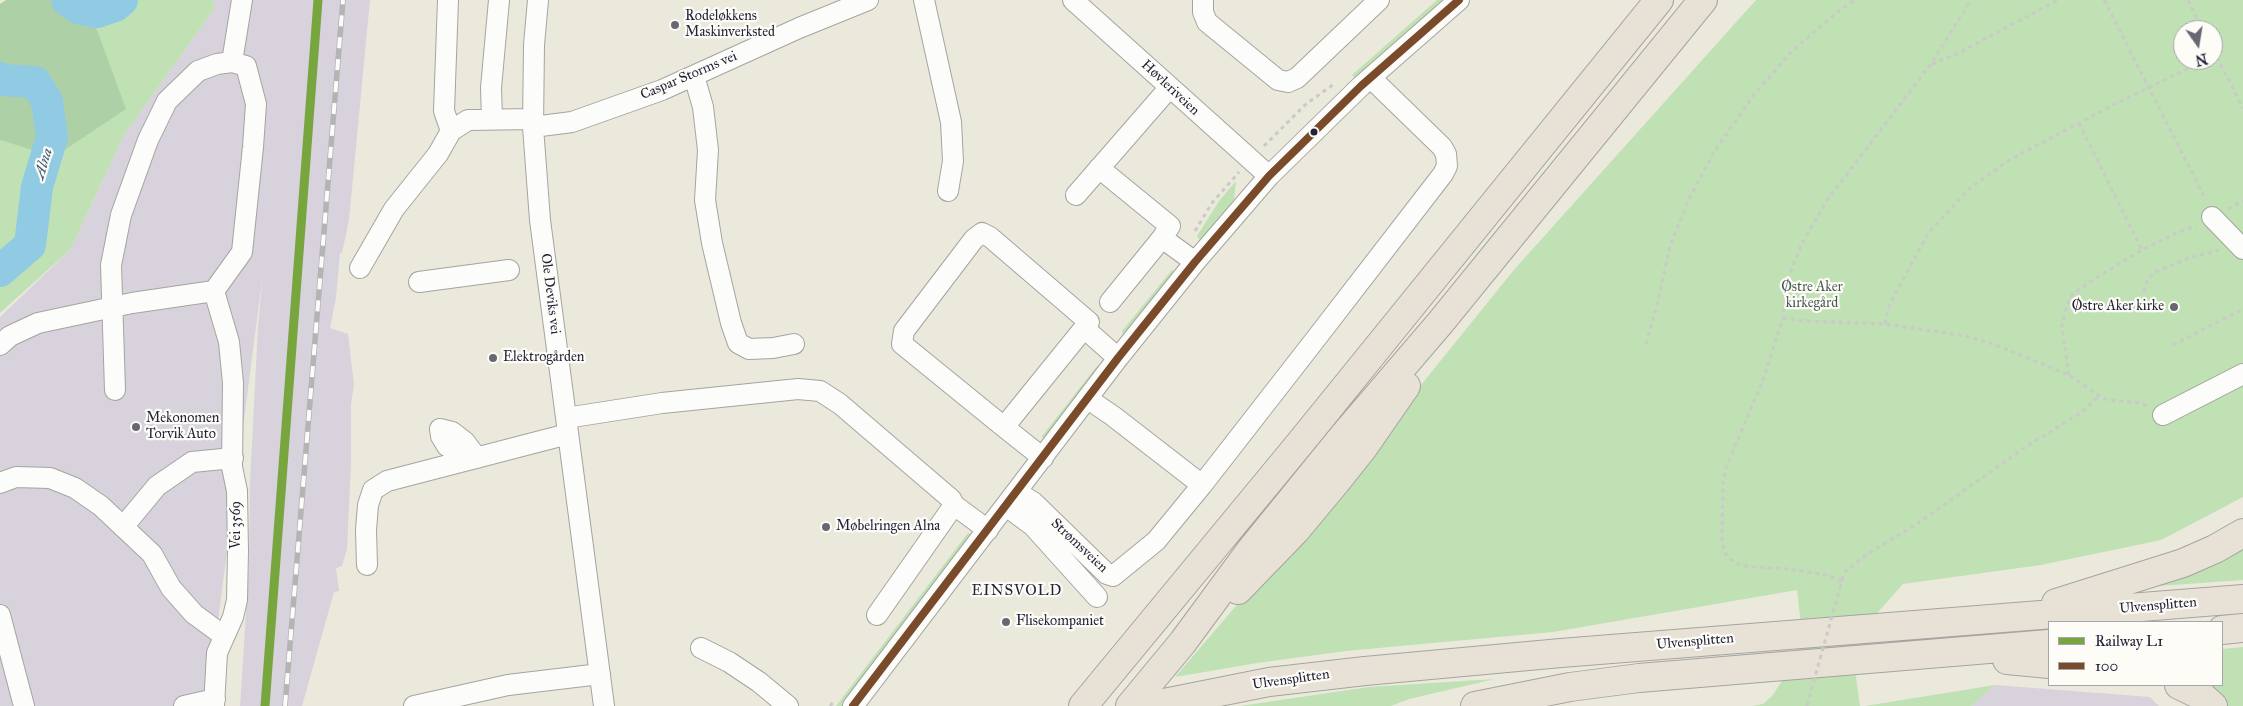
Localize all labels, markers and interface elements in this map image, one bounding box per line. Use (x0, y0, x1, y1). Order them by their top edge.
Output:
place label: Rodeløkkens Maskinverksted (685, 9, 775, 41)
marker: Rodeløkkens Maskinverksted (669, 19, 681, 31)
north arrow (2173, 20, 2223, 70)
street label: Caspar Storms vei (638, 48, 740, 104)
text: N (2194, 50, 2209, 69)
street label: Høvleriveien (1137, 57, 1203, 119)
unlabelled marker (1309, 127, 1319, 137)
water label: Alna (31, 146, 57, 182)
street label: Ole Deviks vei (537, 253, 563, 335)
park label: Østre Aker kirkegård (1781, 280, 1843, 312)
place label: Østre Aker kirke (2072, 299, 2164, 315)
marker: Østre Aker kirke (2168, 301, 2180, 313)
place label: Elektrogården (503, 350, 584, 366)
marker: Elektrogården (487, 352, 499, 364)
place label: Mekonomen Torvik Auto (146, 411, 219, 444)
marker: Mekonomen Torvik Auto (130, 421, 142, 433)
street label: Vei 3569 (229, 501, 245, 549)
street label: Strømsveien (1047, 515, 1111, 577)
place label: Møbelringen Alna (836, 519, 940, 535)
marker: Møbelringen Alna (820, 521, 832, 533)
district label: EINSVOLD (971, 582, 1063, 600)
street label: Ulvensplitten (2119, 594, 2197, 618)
place label: Flisekompaniet (1016, 614, 1104, 630)
marker: Flisekompaniet (1000, 616, 1012, 628)
legend (2048, 621, 2223, 686)
street label: Ulvensplitten (1656, 630, 1734, 654)
text: Railway L1 (2095, 632, 2163, 650)
text: 100 (2095, 657, 2118, 675)
street label: Ulvensplitten (1251, 666, 1331, 694)

